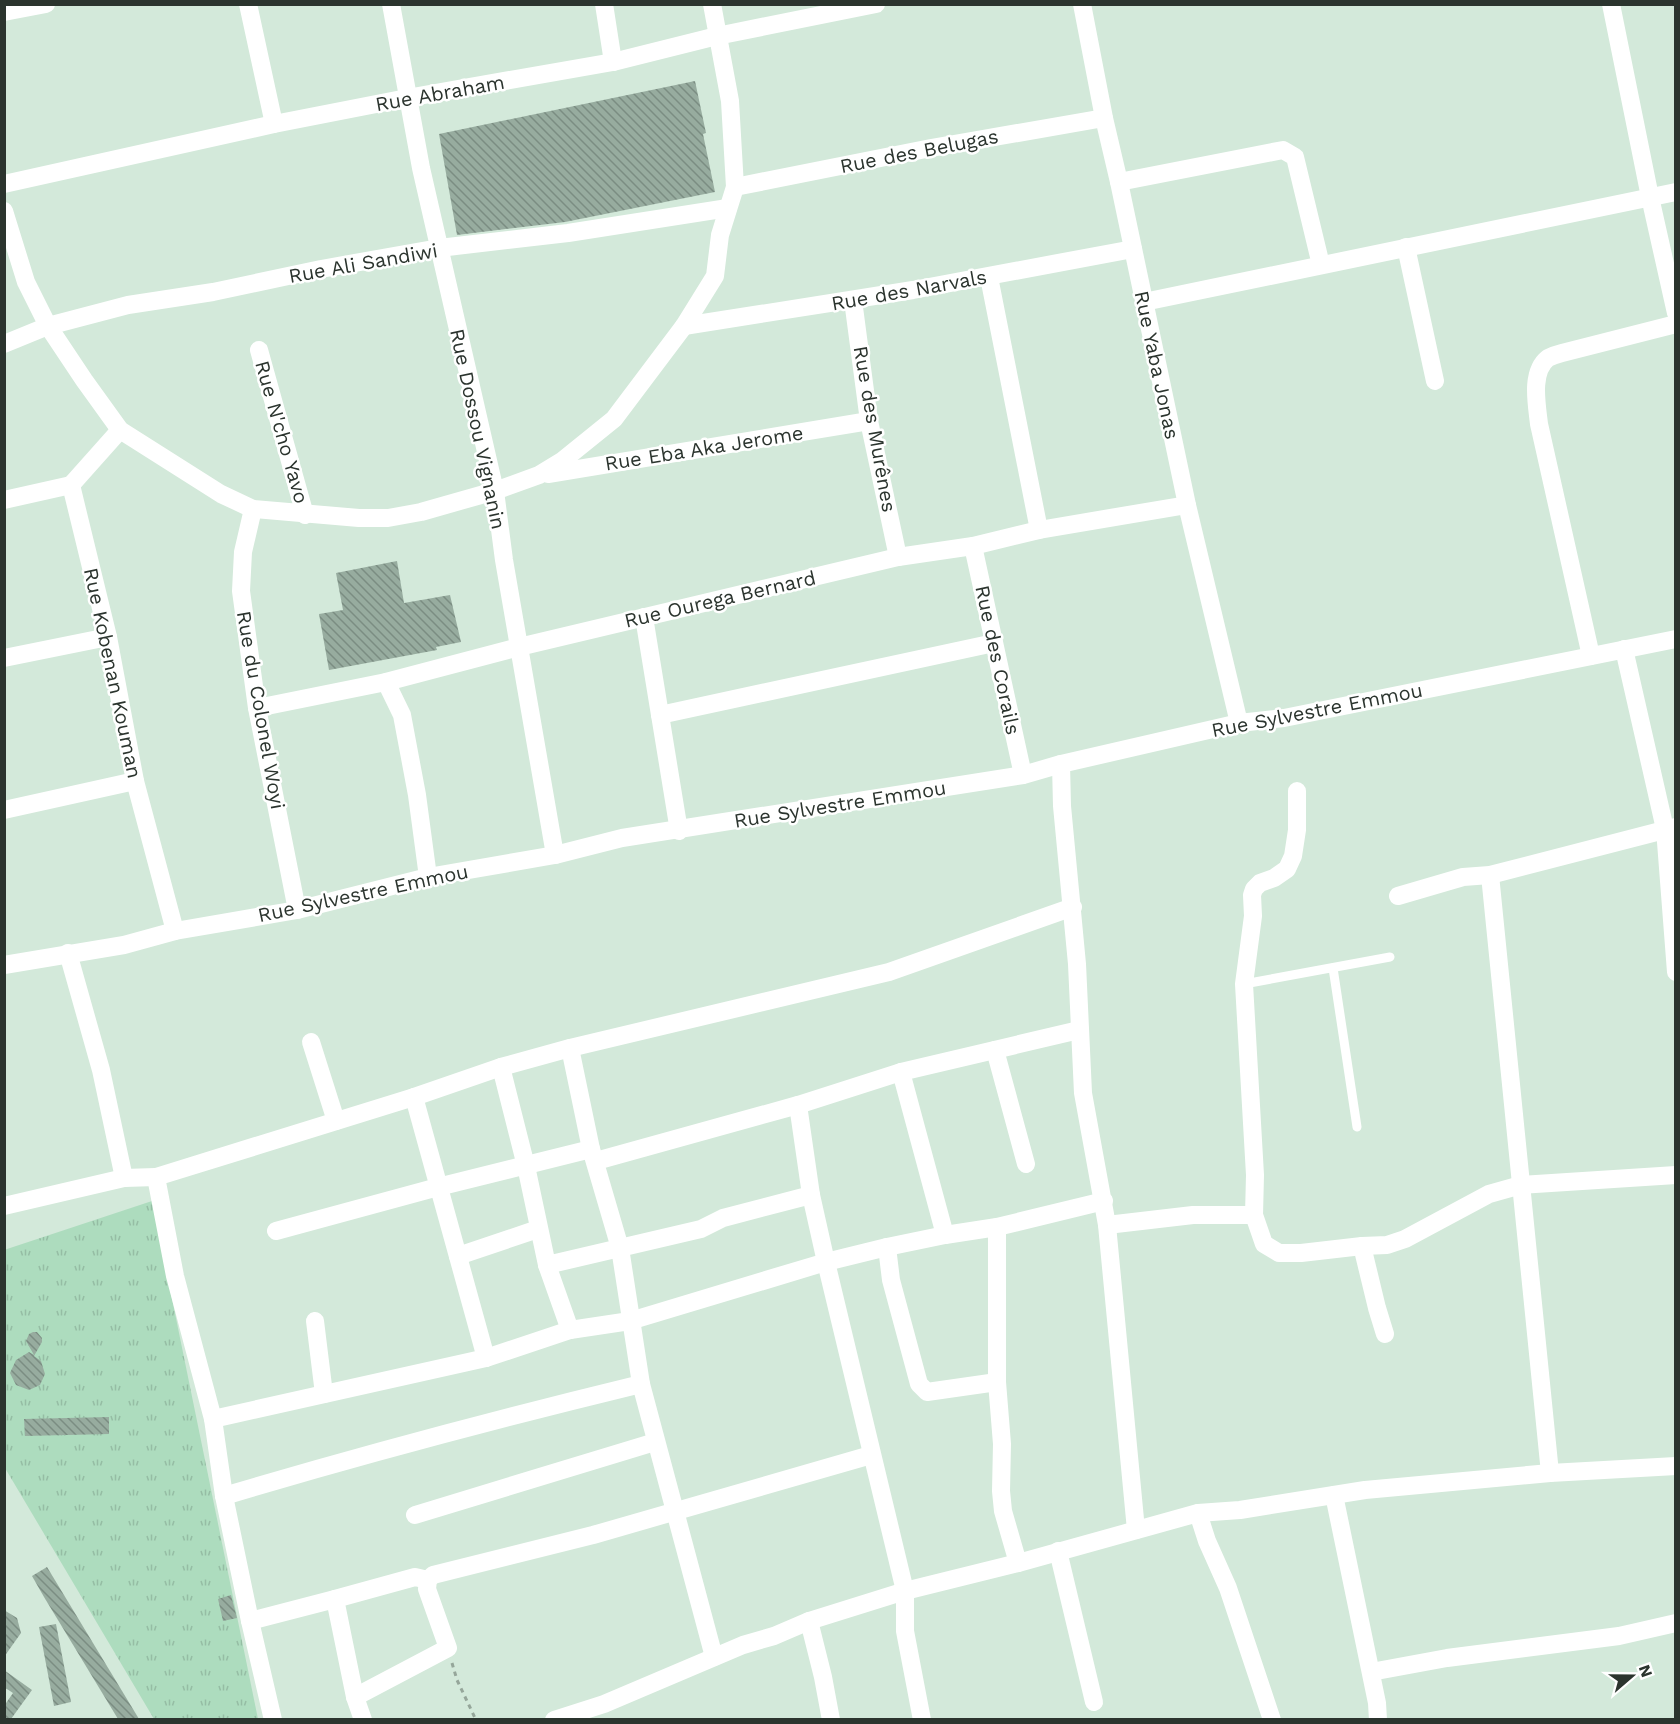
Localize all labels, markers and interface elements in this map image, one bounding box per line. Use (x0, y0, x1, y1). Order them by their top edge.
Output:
street label: Rue Abraham (374, 70, 506, 116)
street label: Rue des Belugas (838, 124, 1000, 178)
street label: Rue Ali Sandiwi (287, 238, 439, 288)
street label: Rue des Narvals (829, 265, 989, 315)
street label: Rue Yaba Jonas (1130, 289, 1184, 441)
street label: Rue Dossou Vignanin (445, 327, 511, 531)
street label: Rue des Murênes (849, 344, 901, 514)
street label: Rue N'cho Yavo (250, 358, 314, 506)
street label: Rue Eba Aka Jerome (603, 420, 805, 476)
street label: Rue Ourega Bernard (622, 565, 818, 633)
street label: Rue Kobenan Kouman (79, 566, 147, 780)
street label: Rue des Corails (970, 583, 1026, 737)
street label: Rue du Colonel Woyi (232, 609, 290, 811)
street label: Rue Sylvestre Emmou (1209, 678, 1425, 742)
street label: Rue Sylvestre Emmou (732, 775, 948, 833)
street label: Rue Sylvestre Emmou (256, 859, 470, 927)
north arrow (1602, 1646, 1662, 1706)
text: N (1635, 1662, 1657, 1680)

